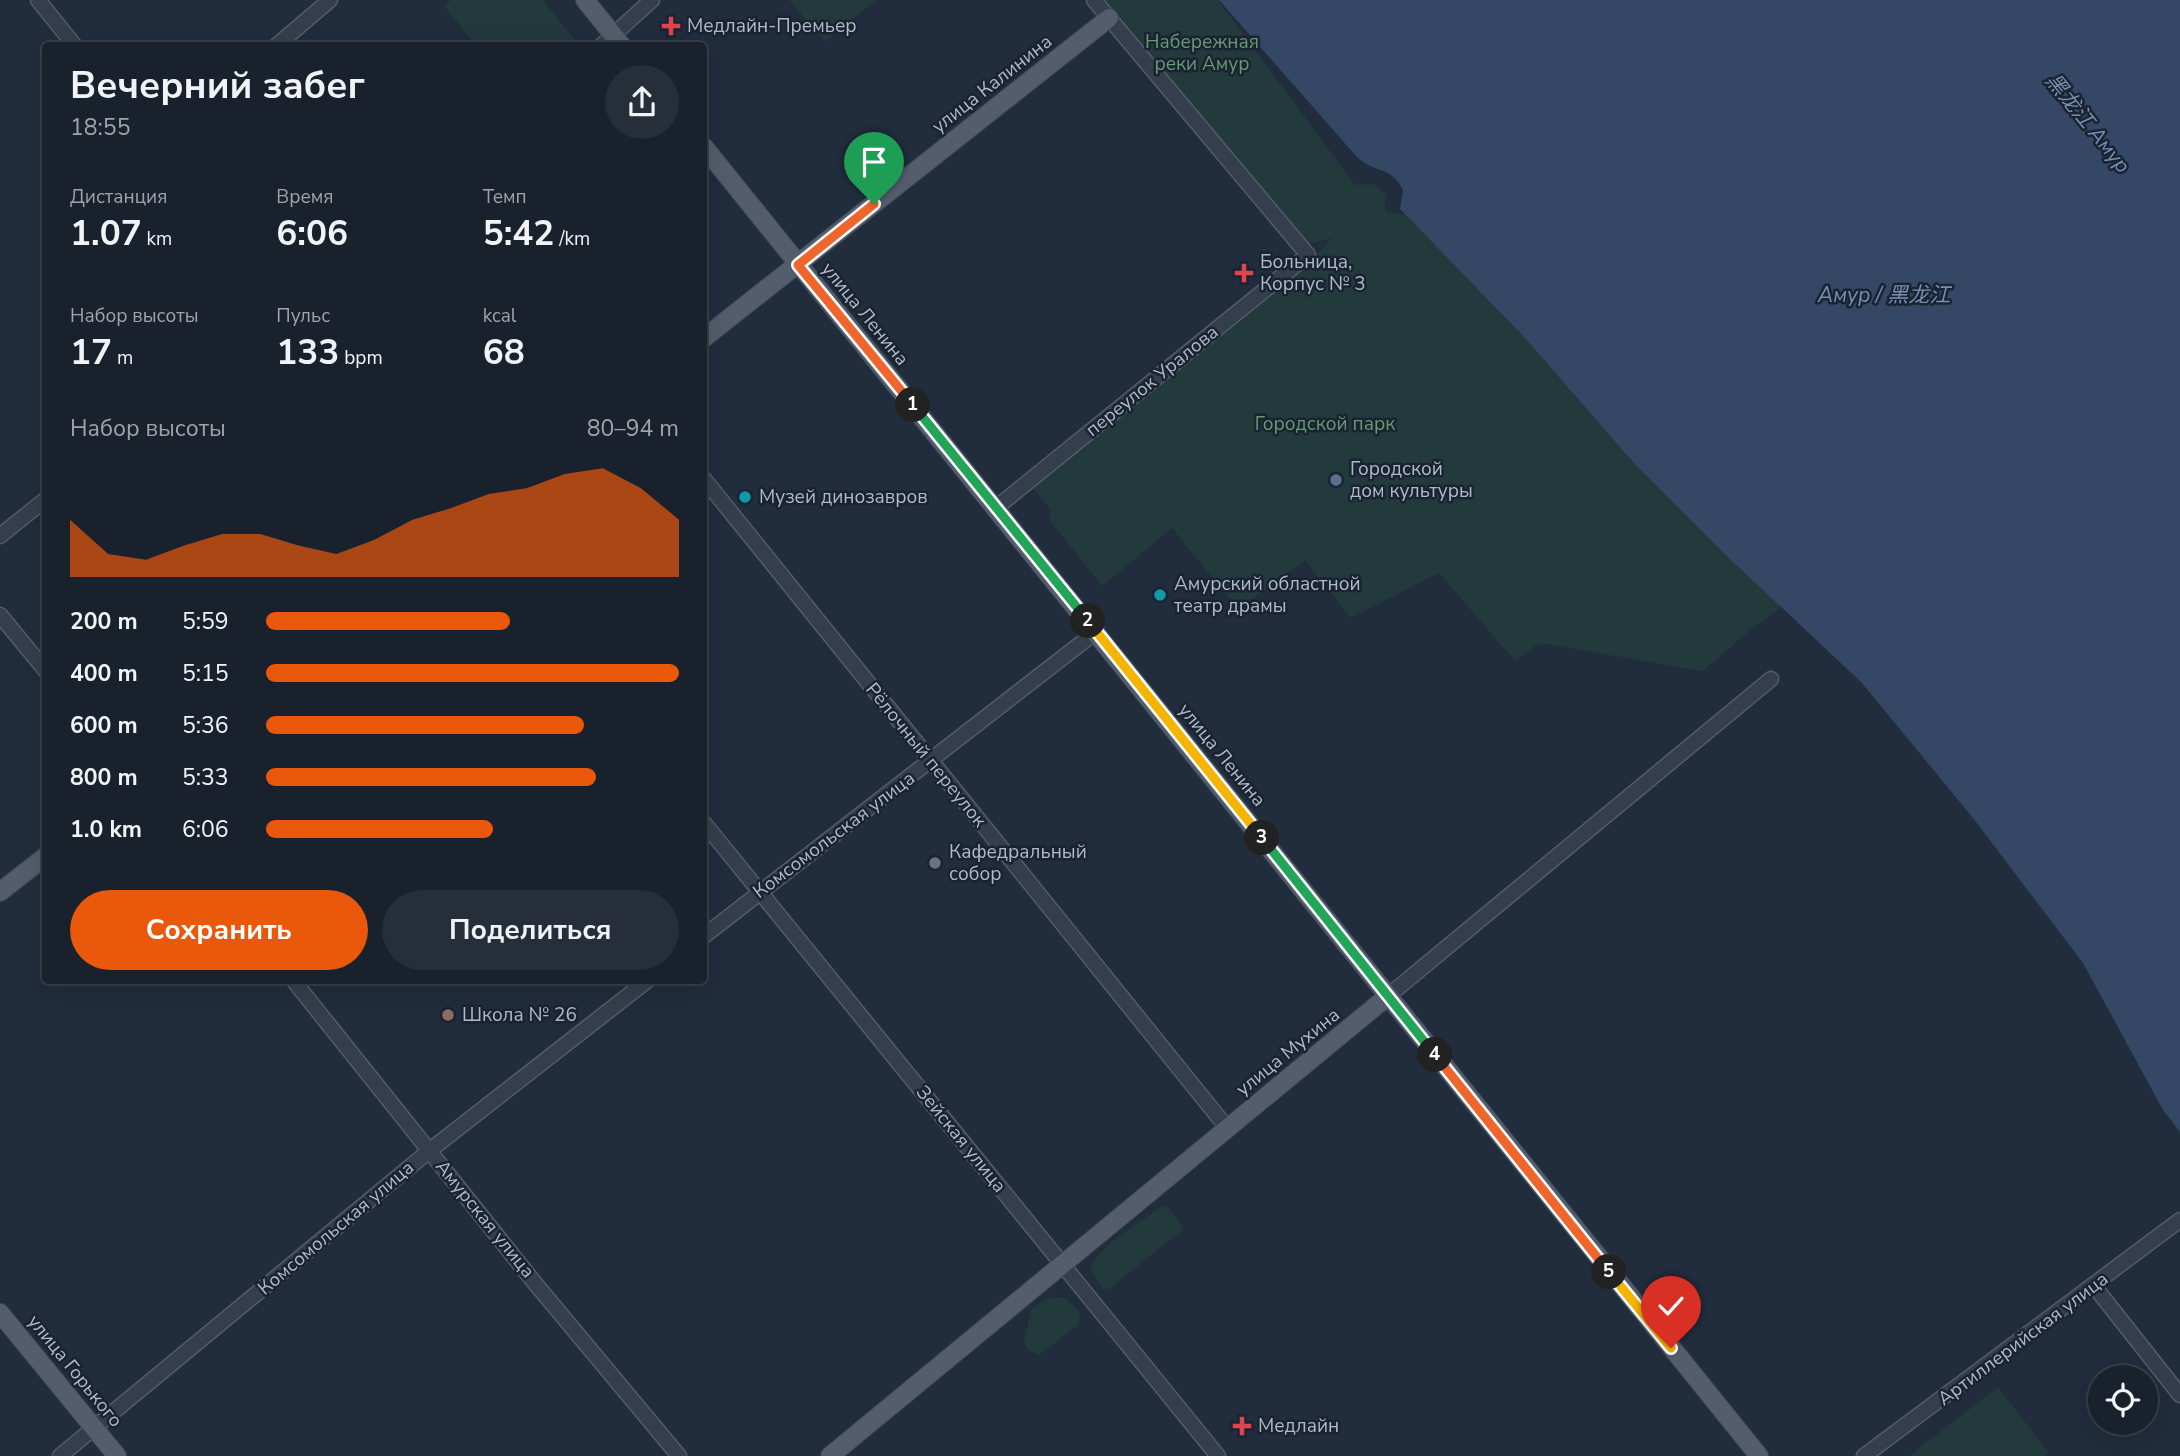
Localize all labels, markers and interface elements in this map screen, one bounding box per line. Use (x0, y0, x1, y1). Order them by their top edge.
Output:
place label: Медлайн-Премьер (687, 13, 856, 39)
marker: Медлайн-Премьер (661, 16, 681, 36)
street label: улица Калинина (926, 29, 1058, 139)
park label: Набережная реки Амур (1145, 29, 1259, 77)
text: Вечерний забег (70, 60, 365, 111)
button: share (605, 65, 679, 139)
water label: 黑龙江 Амур (2039, 67, 2137, 179)
text: 18:55 (70, 112, 130, 143)
pin (844, 132, 904, 204)
icon: arrive (855, 143, 893, 181)
text: Дистанция (70, 184, 167, 210)
text: Время (276, 184, 334, 210)
text: Темп (483, 184, 527, 210)
text: 1.07 (70, 210, 142, 257)
text: 6:06 (276, 210, 348, 257)
text: 5:42 (483, 210, 554, 257)
text: km (142, 226, 172, 252)
text: /km (554, 226, 590, 252)
place label: Больница, Корпус № 3 (1260, 249, 1366, 297)
street label: улица Ленина (815, 257, 915, 371)
marker: Больница, Корпус № 3 (1234, 263, 1254, 283)
water label: Амур / 黑龙江 (1817, 281, 1952, 309)
text: Набор высоты (70, 303, 199, 329)
text: Пульс (276, 303, 330, 329)
text: kcal (483, 303, 516, 329)
street label: переулок Уралова (1080, 319, 1224, 443)
text: 17 (70, 329, 112, 376)
text: 133 (276, 329, 339, 376)
text: 68 (483, 329, 525, 376)
text: m (112, 345, 133, 371)
text: bpm (339, 345, 383, 371)
pin: 1 (895, 388, 930, 422)
text: 1 (907, 391, 918, 417)
park label: Городской парк (1255, 411, 1395, 437)
text: Набор высоты (70, 413, 226, 444)
text: 80–94 m (587, 413, 679, 444)
place label: Городской дом культуры (1350, 456, 1473, 504)
marker: Городской дом культуры (1328, 472, 1344, 488)
place label: Музей динозавров (759, 484, 928, 510)
marker: Музей динозавров (737, 489, 753, 505)
place label: Амурский областной театр драмы (1174, 571, 1361, 619)
marker: Амурский областной театр драмы (1152, 587, 1168, 603)
pin: 2 (1070, 604, 1106, 638)
text: 200 m (70, 606, 138, 637)
text: 5:59 (182, 606, 229, 637)
text: 2 (1082, 607, 1093, 633)
text: 400 m (70, 658, 138, 689)
text: 5:15 (182, 658, 229, 689)
street label: Рёлочный переулок (860, 677, 992, 833)
street label: улица Ленина (1172, 698, 1272, 812)
text: 600 m (70, 710, 138, 741)
text: 5:36 (182, 710, 229, 741)
text: 800 m (70, 762, 138, 793)
text: 5:33 (182, 762, 229, 793)
street label: Комсомольская улица (748, 765, 920, 905)
text: 1.0 km (70, 814, 142, 845)
text: 6:06 (182, 814, 229, 845)
pin: 3 (1244, 820, 1280, 856)
text: 3 (1256, 824, 1267, 850)
place label: Кафедральный собор (949, 839, 1087, 887)
marker: Кафедральный собор (927, 855, 943, 871)
button: Сохранить (70, 890, 368, 970)
button: Поделиться (382, 890, 679, 970)
place label: Школа № 26 (462, 1002, 577, 1028)
street label: улица Мухина (1231, 1002, 1345, 1102)
marker: Школа № 26 (440, 1007, 456, 1023)
pin: 4 (1418, 1038, 1452, 1072)
text: 4 (1429, 1041, 1440, 1067)
street label: Зейская улица (910, 1080, 1012, 1198)
street label: Комсомольская улица (252, 1155, 420, 1301)
street label: Амурская улица (429, 1155, 541, 1283)
pin: 5 (1592, 1254, 1626, 1290)
text: 5 (1603, 1258, 1614, 1284)
street label: Артиллерийская улица (1932, 1266, 2114, 1412)
pin (1641, 1276, 1701, 1348)
icon: check (1652, 1287, 1690, 1325)
street label: улица Горького (22, 1309, 128, 1433)
map controls (2088, 1365, 2158, 1435)
button: locate (2088, 1365, 2158, 1435)
place label: Медлайн (1258, 1413, 1339, 1439)
marker: Медлайн (1232, 1416, 1252, 1436)

